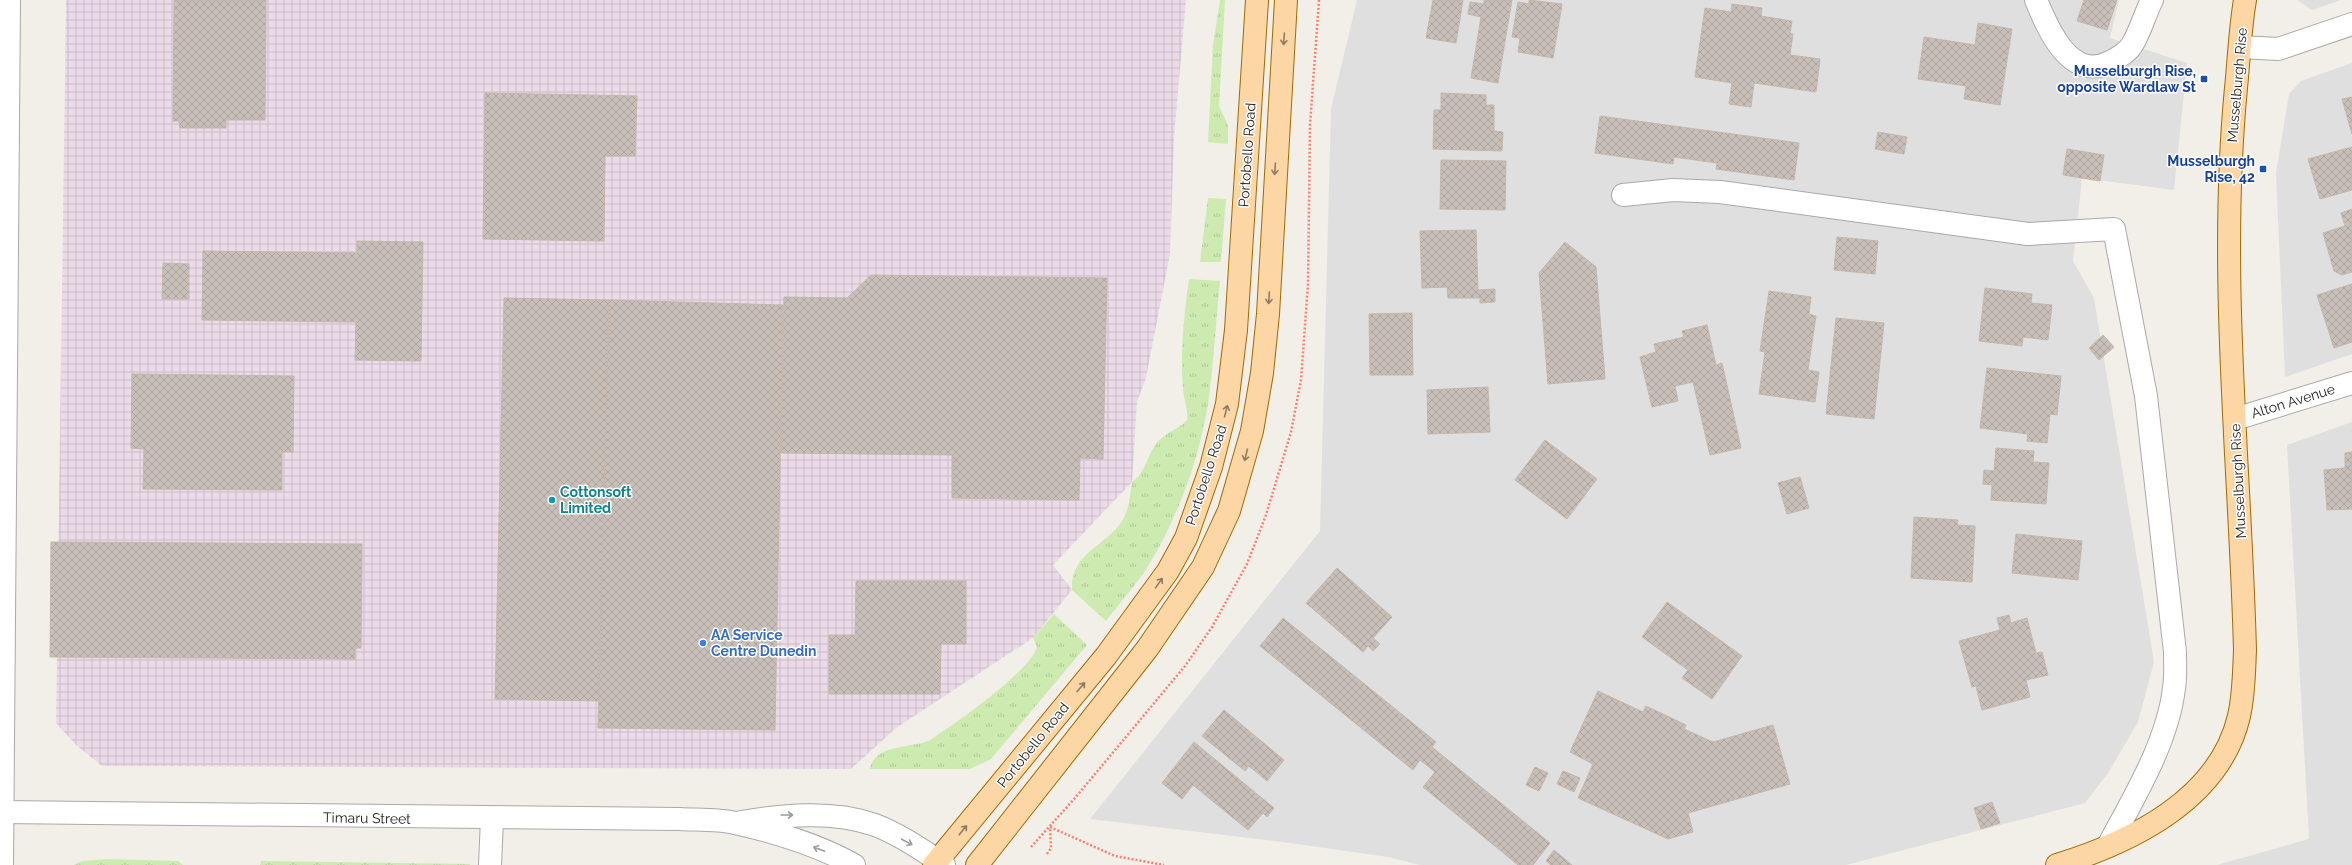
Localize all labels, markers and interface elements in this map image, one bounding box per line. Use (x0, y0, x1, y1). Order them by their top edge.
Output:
street label: Musselburgh Rise (2224, 27, 2250, 143)
one-way arrow (1280, 32, 1287, 45)
place label: Musselburgh Rise, opposite Wardlaw St (2057, 63, 2197, 95)
marker: Musselburgh Rise, opposite Wardlaw St (2199, 74, 2209, 84)
street label: Portobello Road (1235, 102, 1259, 208)
place label: Musselburgh Rise, 42 (2167, 153, 2255, 185)
one-way arrow (1272, 162, 1279, 175)
marker: Musselburgh Rise, 42 (2258, 164, 2268, 174)
one-way arrow (1265, 291, 1273, 304)
street label: Alton Avenue (2249, 381, 2337, 421)
one-way arrow (1223, 404, 1230, 417)
street label: Portobello Road (1182, 423, 1230, 527)
street label: Musselburgh Rise (2227, 423, 2249, 539)
one-way arrow (1242, 448, 1249, 461)
place label: Cottonsoft Limited (560, 484, 632, 516)
marker: Cottonsoft Limited (547, 495, 557, 505)
one-way arrow (1155, 578, 1163, 589)
place label: AA Service Centre Dunedin (711, 627, 816, 659)
marker: AA Service Centre Dunedin (698, 638, 708, 648)
one-way arrow (1076, 681, 1085, 692)
street label: Portobello Road (994, 699, 1072, 791)
street label: Timaru Street (323, 809, 411, 827)
one-way arrow (780, 811, 793, 819)
one-way arrow (958, 825, 967, 836)
one-way arrow (901, 839, 913, 846)
one-way arrow (813, 844, 825, 852)

